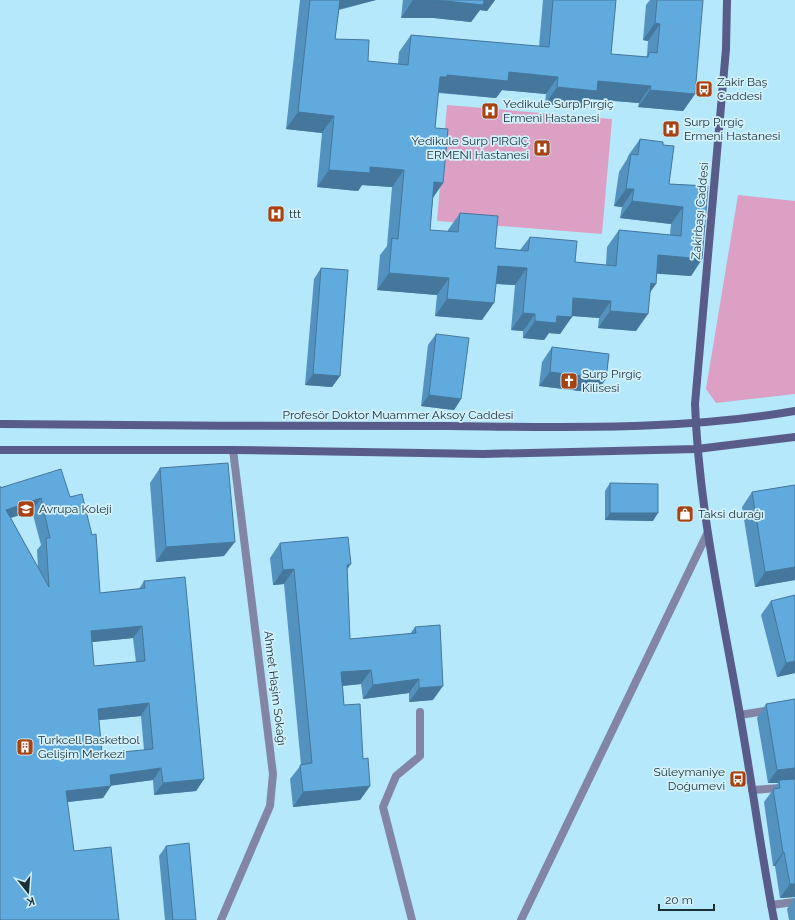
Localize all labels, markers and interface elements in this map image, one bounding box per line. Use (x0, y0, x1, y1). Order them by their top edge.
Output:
place label: Zakir Baş Caddesi (717, 75, 768, 103)
bus stop icon: Zakir Baş Caddesi (694, 79, 714, 99)
place label: Yedikule Surp Pırgiç Ermeni Hastanesi (503, 97, 614, 125)
hospital icon: Yedikule Surp Pırgiç Ermeni Hastanesi (480, 101, 500, 121)
place label: Surp Pırgiç Ermeni Hastanesi (684, 115, 780, 143)
hospital icon: Surp Pırgiç Ermeni Hastanesi (661, 119, 681, 139)
place label: Yedikule Surp PIRGIÇ ERMENI Hastanesi (411, 134, 529, 162)
hospital icon: Yedikule Surp PIRGIÇ ERMENI Hastanesi (532, 138, 552, 158)
street label: Zakirbaşı Caddesi (689, 162, 711, 260)
hospital icon: ttt (266, 204, 286, 224)
place label: ttt (289, 207, 301, 221)
place label: Surp Pırgiç Kilisesi (582, 367, 642, 395)
church icon: Surp Pırgiç Kilisesi (559, 371, 579, 391)
street label: Profesör Doktor Muammer Aksoy Caddesi (283, 408, 513, 422)
school or university icon: Avrupa Koleji (16, 499, 36, 519)
place label: Avrupa Koleji (39, 502, 112, 516)
shop icon: Taksi durağı (675, 504, 695, 524)
place label: Taksi durağı (698, 507, 764, 521)
street label: Ahmet Haşim Sokağı (261, 630, 289, 746)
place label: Turkcell Basketbol Gelişim Merkezi (38, 733, 140, 761)
building icon: Turkcell Basketbol Gelişim Merkezi (15, 737, 35, 757)
place label: Süleymaniye Doğumevi (653, 765, 725, 793)
bus stop icon: Süleymaniye Doğumevi (728, 769, 748, 789)
north arrow (8, 872, 48, 912)
scale bar (659, 886, 714, 912)
text: 20 m (665, 893, 693, 907)
text: K (25, 894, 36, 909)

